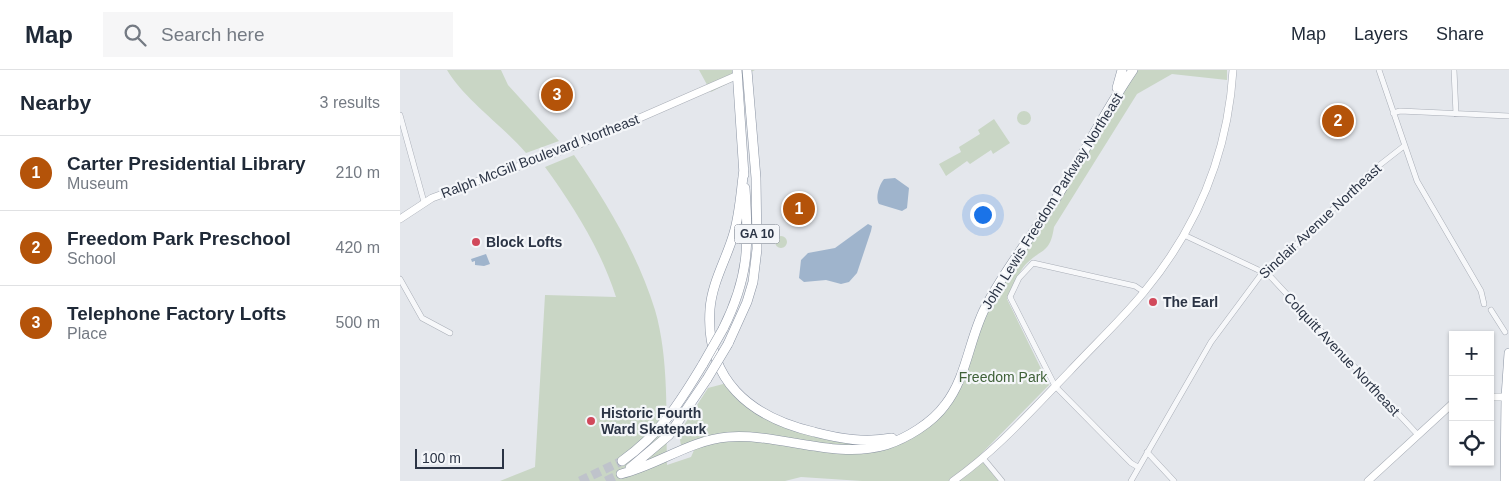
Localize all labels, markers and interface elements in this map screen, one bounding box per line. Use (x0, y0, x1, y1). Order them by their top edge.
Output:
search box (103, 12, 453, 57)
text: Map (25, 21, 73, 48)
icon: search (121, 21, 149, 49)
text: Search here (161, 24, 265, 45)
text: Map (1291, 24, 1326, 44)
text: Layers (1354, 24, 1408, 44)
text: Share (1436, 24, 1484, 44)
pin: 3 (541, 76, 573, 114)
street label: John Lewis Freedom Parkway Northeast (978, 90, 1126, 312)
text: Nearby (20, 91, 91, 114)
text: 3 results (320, 94, 380, 111)
pin: 2 (1322, 102, 1354, 140)
street label: Ralph McGill Boulevard Northeast (439, 111, 641, 201)
text: Carter Presidential Library (67, 153, 306, 174)
street label: Sinclair Avenue Northeast (1256, 160, 1384, 282)
text: 1 (32, 164, 40, 181)
text: 210 m (336, 164, 380, 181)
text: Museum (67, 175, 128, 192)
pin: 1 (783, 190, 815, 228)
your location (970, 202, 996, 228)
road number: GA 10 (734, 224, 780, 243)
text: Freedom Park Preschool (67, 228, 291, 249)
place label: Block Lofts (486, 234, 562, 250)
marker: Block Lofts (470, 236, 482, 248)
text: 2 (32, 239, 40, 256)
text: 420 m (336, 239, 380, 256)
text: School (67, 250, 116, 267)
street label: Colquitt Avenue Northeast (1281, 289, 1403, 419)
place label: The Earl (1163, 294, 1218, 310)
marker: The Earl (1147, 296, 1159, 308)
text: Telephone Factory Lofts (67, 303, 286, 324)
text: 3 (32, 314, 40, 331)
text: 500 m (336, 314, 380, 331)
text: Place (67, 325, 107, 342)
map controls (1449, 331, 1494, 466)
button: + (1449, 331, 1494, 376)
park label: Freedom Park (959, 369, 1048, 385)
button: − (1449, 376, 1494, 421)
place label: Historic Fourth Ward Skatepark (601, 405, 707, 437)
marker: Historic Fourth Ward Skatepark (585, 415, 597, 427)
button: locate (1449, 421, 1494, 466)
scale bar (415, 446, 504, 469)
text: 100 m (422, 450, 461, 466)

